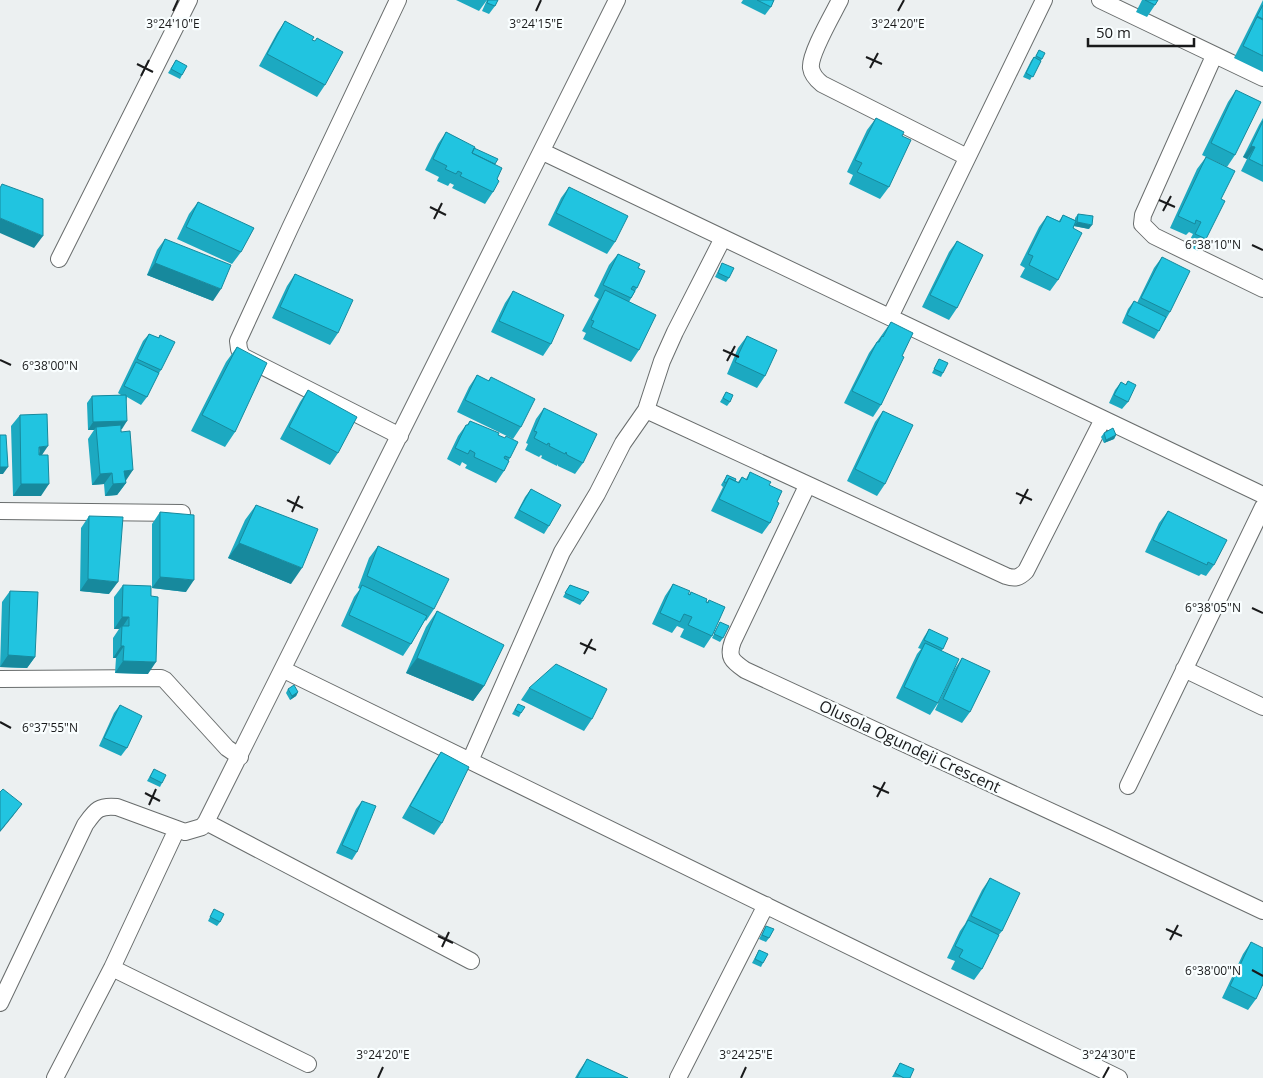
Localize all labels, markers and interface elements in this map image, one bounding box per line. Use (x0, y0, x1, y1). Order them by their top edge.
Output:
text: 3°24'10"E (146, 15, 200, 32)
text: 3°24'15"E (509, 15, 563, 32)
text: 3°24'20"E (871, 15, 925, 32)
scale bar (1088, 15, 1194, 47)
text: 50 m (1096, 22, 1131, 42)
text: 6°38'10"N (1185, 236, 1241, 253)
text: 6°38'00"N (22, 357, 78, 374)
text: 6°38'05"N (1185, 599, 1241, 616)
street label: Olusola Ogundeji Crescent (816, 694, 1005, 798)
text: 6°37'55"N (22, 719, 78, 736)
text: 6°38'00"N (1185, 962, 1241, 979)
text: 3°24'20"E (356, 1046, 410, 1063)
text: 3°24'25"E (719, 1046, 773, 1063)
text: 3°24'30"E (1082, 1046, 1136, 1063)

